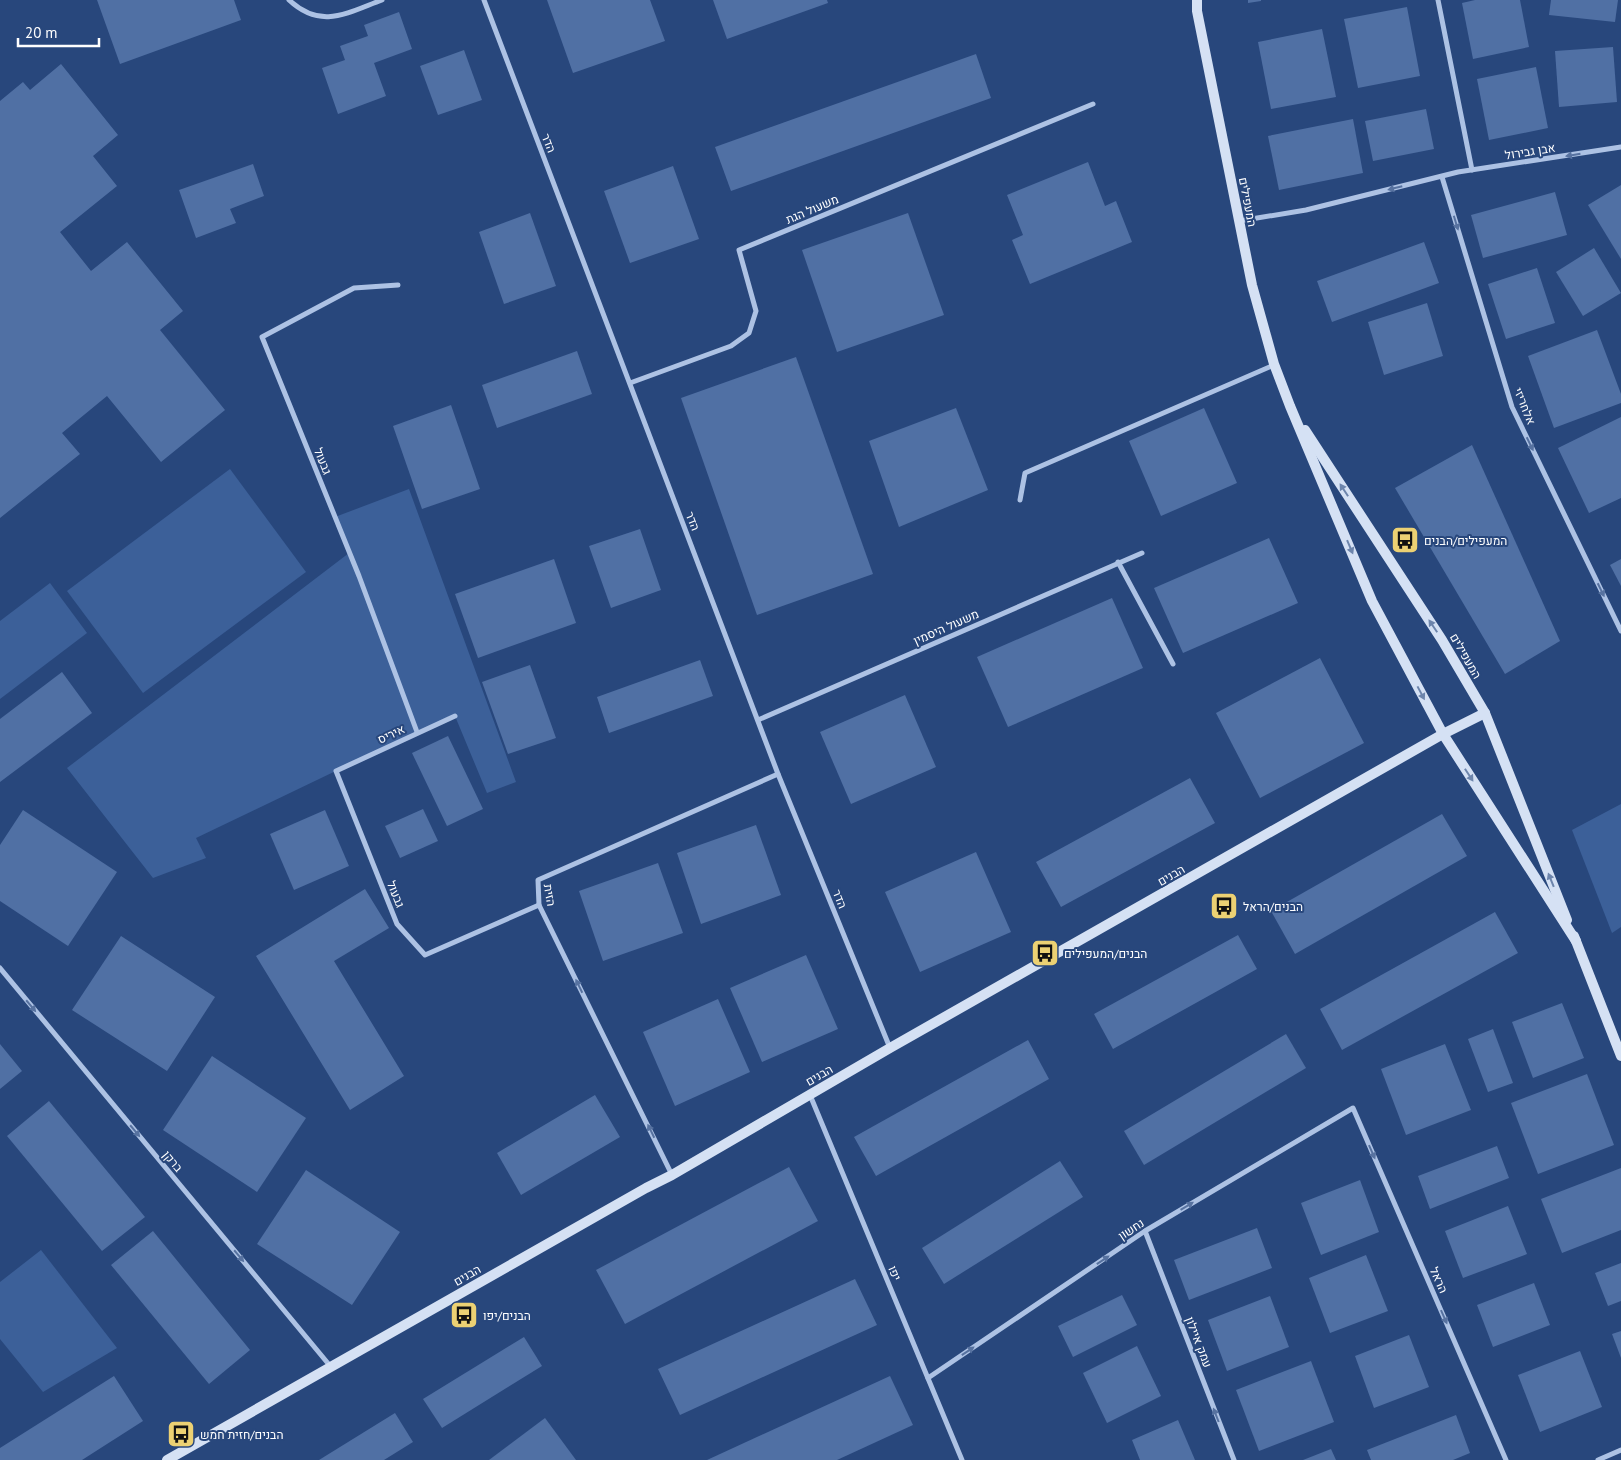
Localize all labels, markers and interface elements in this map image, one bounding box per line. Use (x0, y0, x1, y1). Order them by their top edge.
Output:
scale bar (18, 15, 99, 47)
text: 20 m (25, 23, 58, 42)
street label: הדר (539, 131, 559, 155)
street label: אבן גבירול (1504, 140, 1557, 162)
one-way arrow (1564, 151, 1580, 159)
street label: המעפילים (1236, 176, 1260, 228)
one-way arrow (1387, 185, 1402, 193)
street label: משעול הגת (783, 191, 841, 227)
one-way arrow (1453, 216, 1461, 231)
street label: אלחריזי (1511, 385, 1539, 427)
one-way arrow (1526, 437, 1534, 451)
street label: גבעול (311, 445, 335, 477)
one-way arrow (1339, 484, 1349, 497)
street label: הדר (683, 509, 703, 533)
bus stop icon: המעפילים/הבנים (1390, 525, 1420, 555)
place label: המעפילים/הבנים (1424, 533, 1507, 548)
one-way arrow (1346, 540, 1354, 555)
one-way arrow (1597, 583, 1605, 597)
street label: משעול היסמין (911, 606, 981, 648)
one-way arrow (1428, 619, 1438, 633)
street label: המעפילים (1447, 631, 1485, 681)
one-way arrow (1417, 686, 1425, 701)
street label: איריס (375, 721, 407, 747)
one-way arrow (1465, 769, 1474, 782)
street label: הבנים (1155, 861, 1187, 889)
one-way arrow (1547, 873, 1555, 887)
street label: גבעול (384, 878, 408, 910)
street label: הזית (541, 883, 559, 907)
street label: הדר (829, 887, 851, 911)
bus stop icon: הבנים/הראל (1209, 891, 1239, 921)
place label: הבנים/הראל (1243, 899, 1303, 914)
bus stop icon: הבנים/המעפילים (1030, 938, 1060, 968)
place label: הבנים/המעפילים (1064, 946, 1147, 961)
one-way arrow (575, 979, 583, 993)
one-way arrow (26, 999, 37, 1012)
street label: הבנים (803, 1061, 835, 1089)
one-way arrow (129, 1124, 141, 1136)
one-way arrow (647, 1124, 655, 1139)
one-way arrow (1369, 1145, 1377, 1159)
street label: ברקן (160, 1147, 187, 1175)
one-way arrow (1181, 1202, 1194, 1211)
street label: נחשון (1115, 1215, 1147, 1243)
one-way arrow (233, 1249, 245, 1261)
one-way arrow (1096, 1255, 1109, 1265)
street label: הבנים (451, 1261, 483, 1289)
street label: יפו (885, 1263, 905, 1283)
street label: הראל (1427, 1265, 1451, 1295)
bus stop icon: הבנים/יפו (449, 1300, 479, 1330)
place label: הבנים/יפו (483, 1308, 531, 1323)
one-way arrow (1440, 1310, 1448, 1324)
street label: עמק איילון (1182, 1314, 1216, 1370)
one-way arrow (961, 1346, 975, 1356)
one-way arrow (1212, 1407, 1219, 1422)
bus stop icon: הבנים/חזית חמש (166, 1419, 196, 1449)
place label: הבנים/חזית חמש (200, 1427, 283, 1442)

